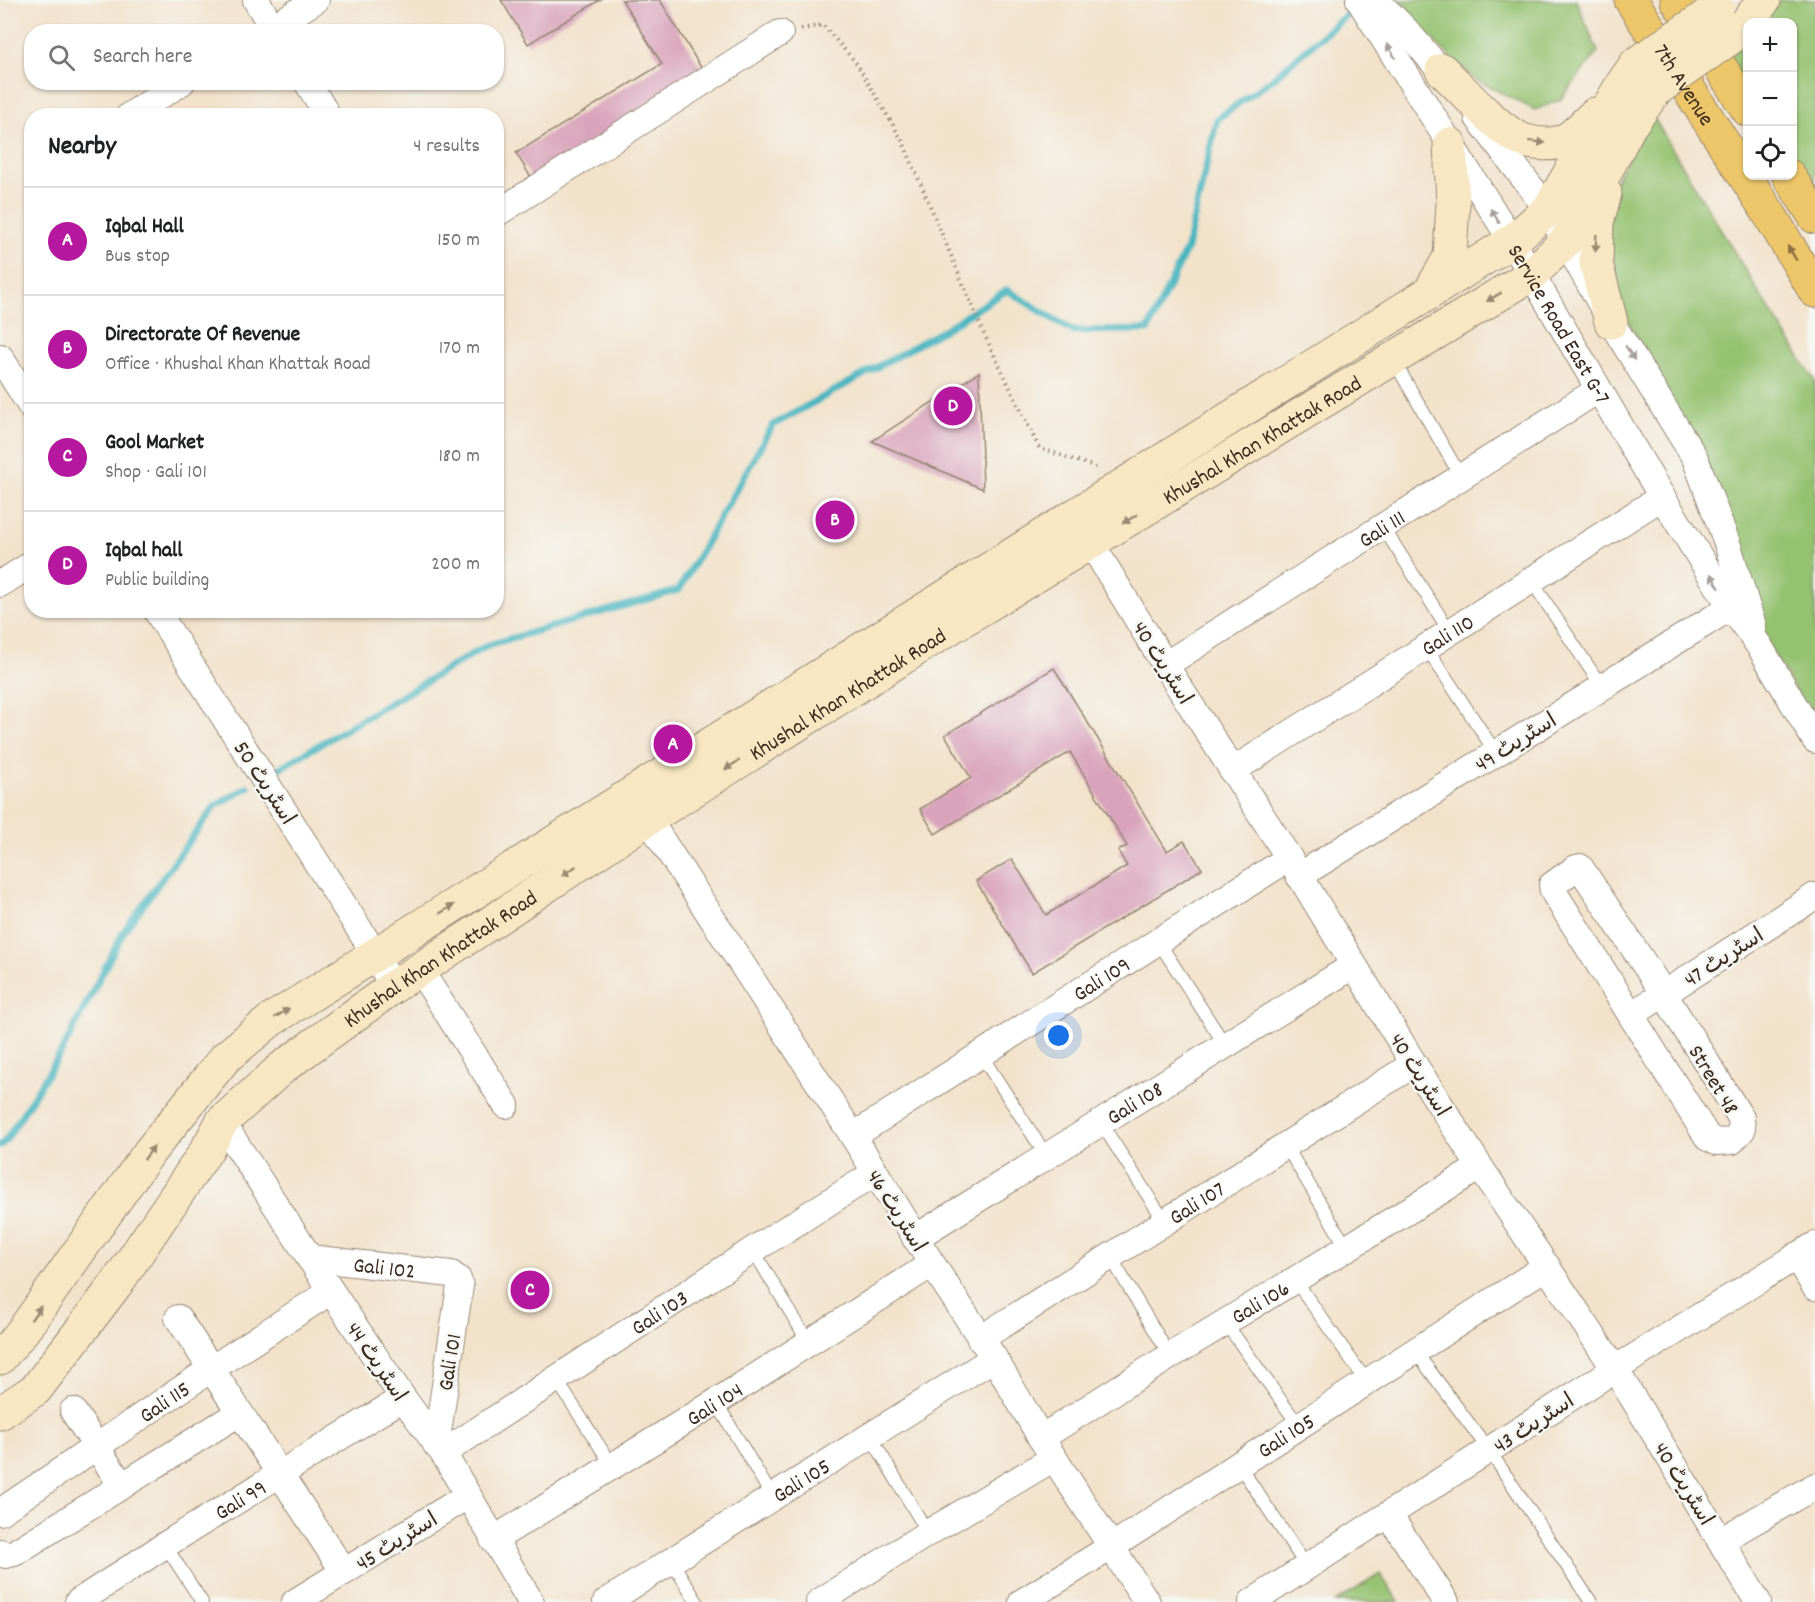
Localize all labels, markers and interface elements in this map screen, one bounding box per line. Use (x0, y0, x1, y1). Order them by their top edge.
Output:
map controls (1743, 18, 1797, 180)
button: + (1743, 18, 1797, 72)
search box (24, 24, 504, 90)
street label: 7th Avenue (1644, 39, 1720, 133)
icon: search (45, 41, 78, 74)
text: Search here (93, 42, 192, 73)
one-way arrow (1386, 43, 1397, 59)
button: − (1743, 72, 1797, 126)
button: locate (1743, 126, 1797, 180)
text: Nearby (48, 129, 116, 166)
text: 4 results (413, 133, 480, 161)
one-way arrow (1527, 137, 1546, 147)
one-way arrow (1490, 208, 1501, 224)
text: Iqbal Hall (105, 212, 184, 243)
text: A (62, 227, 73, 255)
text: 150 m (437, 227, 480, 255)
one-way arrow (1592, 233, 1601, 252)
street label: Service Road East G-7 (1498, 240, 1616, 411)
text: Bus stop (105, 243, 170, 271)
one-way arrow (1787, 245, 1798, 261)
one-way arrow (1486, 292, 1502, 303)
text: Directorate Of Revenue (105, 320, 300, 351)
text: B (63, 335, 72, 363)
text: 170 m (439, 335, 480, 363)
one-way arrow (1624, 345, 1635, 361)
text: Office · Khushal Khan Khattak Road (105, 351, 371, 379)
street label: Khushal Khan Khattak Road (1158, 369, 1368, 514)
pin: D (934, 384, 972, 428)
text: Gool Market (105, 428, 204, 459)
text: C (63, 443, 72, 471)
text: 180 m (438, 443, 480, 471)
text: Shop · Gali 101 (105, 459, 207, 487)
pin: B (816, 498, 854, 542)
street label: Gali 111 (1353, 504, 1413, 557)
one-way arrow (1122, 514, 1138, 525)
text: Iqbal hall (105, 536, 183, 567)
text: D (62, 551, 73, 579)
text: 200 m (431, 551, 480, 579)
text: Public building (105, 567, 209, 595)
one-way arrow (1709, 573, 1720, 589)
street label: Gali 110 (1416, 608, 1481, 665)
street label: اسٹریٹ 40 (1123, 616, 1199, 712)
street label: Khushal Khan Khattak Road (744, 622, 953, 770)
street label: اسٹریٹ 49 (1470, 707, 1564, 781)
pin: A (654, 722, 692, 766)
street label: اسٹریٹ 50 (224, 736, 302, 832)
one-way arrow (724, 760, 740, 771)
one-way arrow (560, 866, 577, 877)
street label: Khushal Khan Khattak Road (338, 884, 544, 1037)
one-way arrow (439, 903, 455, 914)
street label: اسٹریٹ 47 (1679, 921, 1771, 996)
street label: Gali 109 (1068, 951, 1138, 1011)
one-way arrow (274, 1007, 290, 1018)
your location (1044, 1021, 1073, 1050)
street label: اسٹریٹ 40 (1380, 1028, 1456, 1124)
street label: Street 48 (1679, 1040, 1745, 1122)
street label: Gali 108 (1102, 1075, 1170, 1134)
one-way arrow (143, 1146, 155, 1162)
street label: اسٹریٹ 46 (857, 1165, 933, 1259)
street label: Gali 107 (1164, 1176, 1232, 1234)
street label: Gali 102 (351, 1251, 417, 1289)
pin: C (510, 1268, 550, 1312)
street label: Gali 106 (1226, 1275, 1297, 1334)
street label: Gali 103 (626, 1285, 695, 1345)
one-way arrow (30, 1305, 42, 1321)
street label: اسٹریٹ 44 (337, 1317, 413, 1409)
street label: Gali 101 (432, 1332, 471, 1393)
street label: Gali 115 (134, 1375, 198, 1432)
street label: Gali 104 (682, 1376, 750, 1436)
street label: اسٹریٹ 43 (1488, 1387, 1582, 1463)
street label: Gali 105 (1252, 1408, 1322, 1468)
street label: اسٹریٹ 40 (1644, 1437, 1720, 1533)
street label: Gali 105 (768, 1453, 837, 1512)
street label: Gali 99 (210, 1474, 274, 1530)
street label: اسٹریٹ 45 (351, 1506, 445, 1580)

